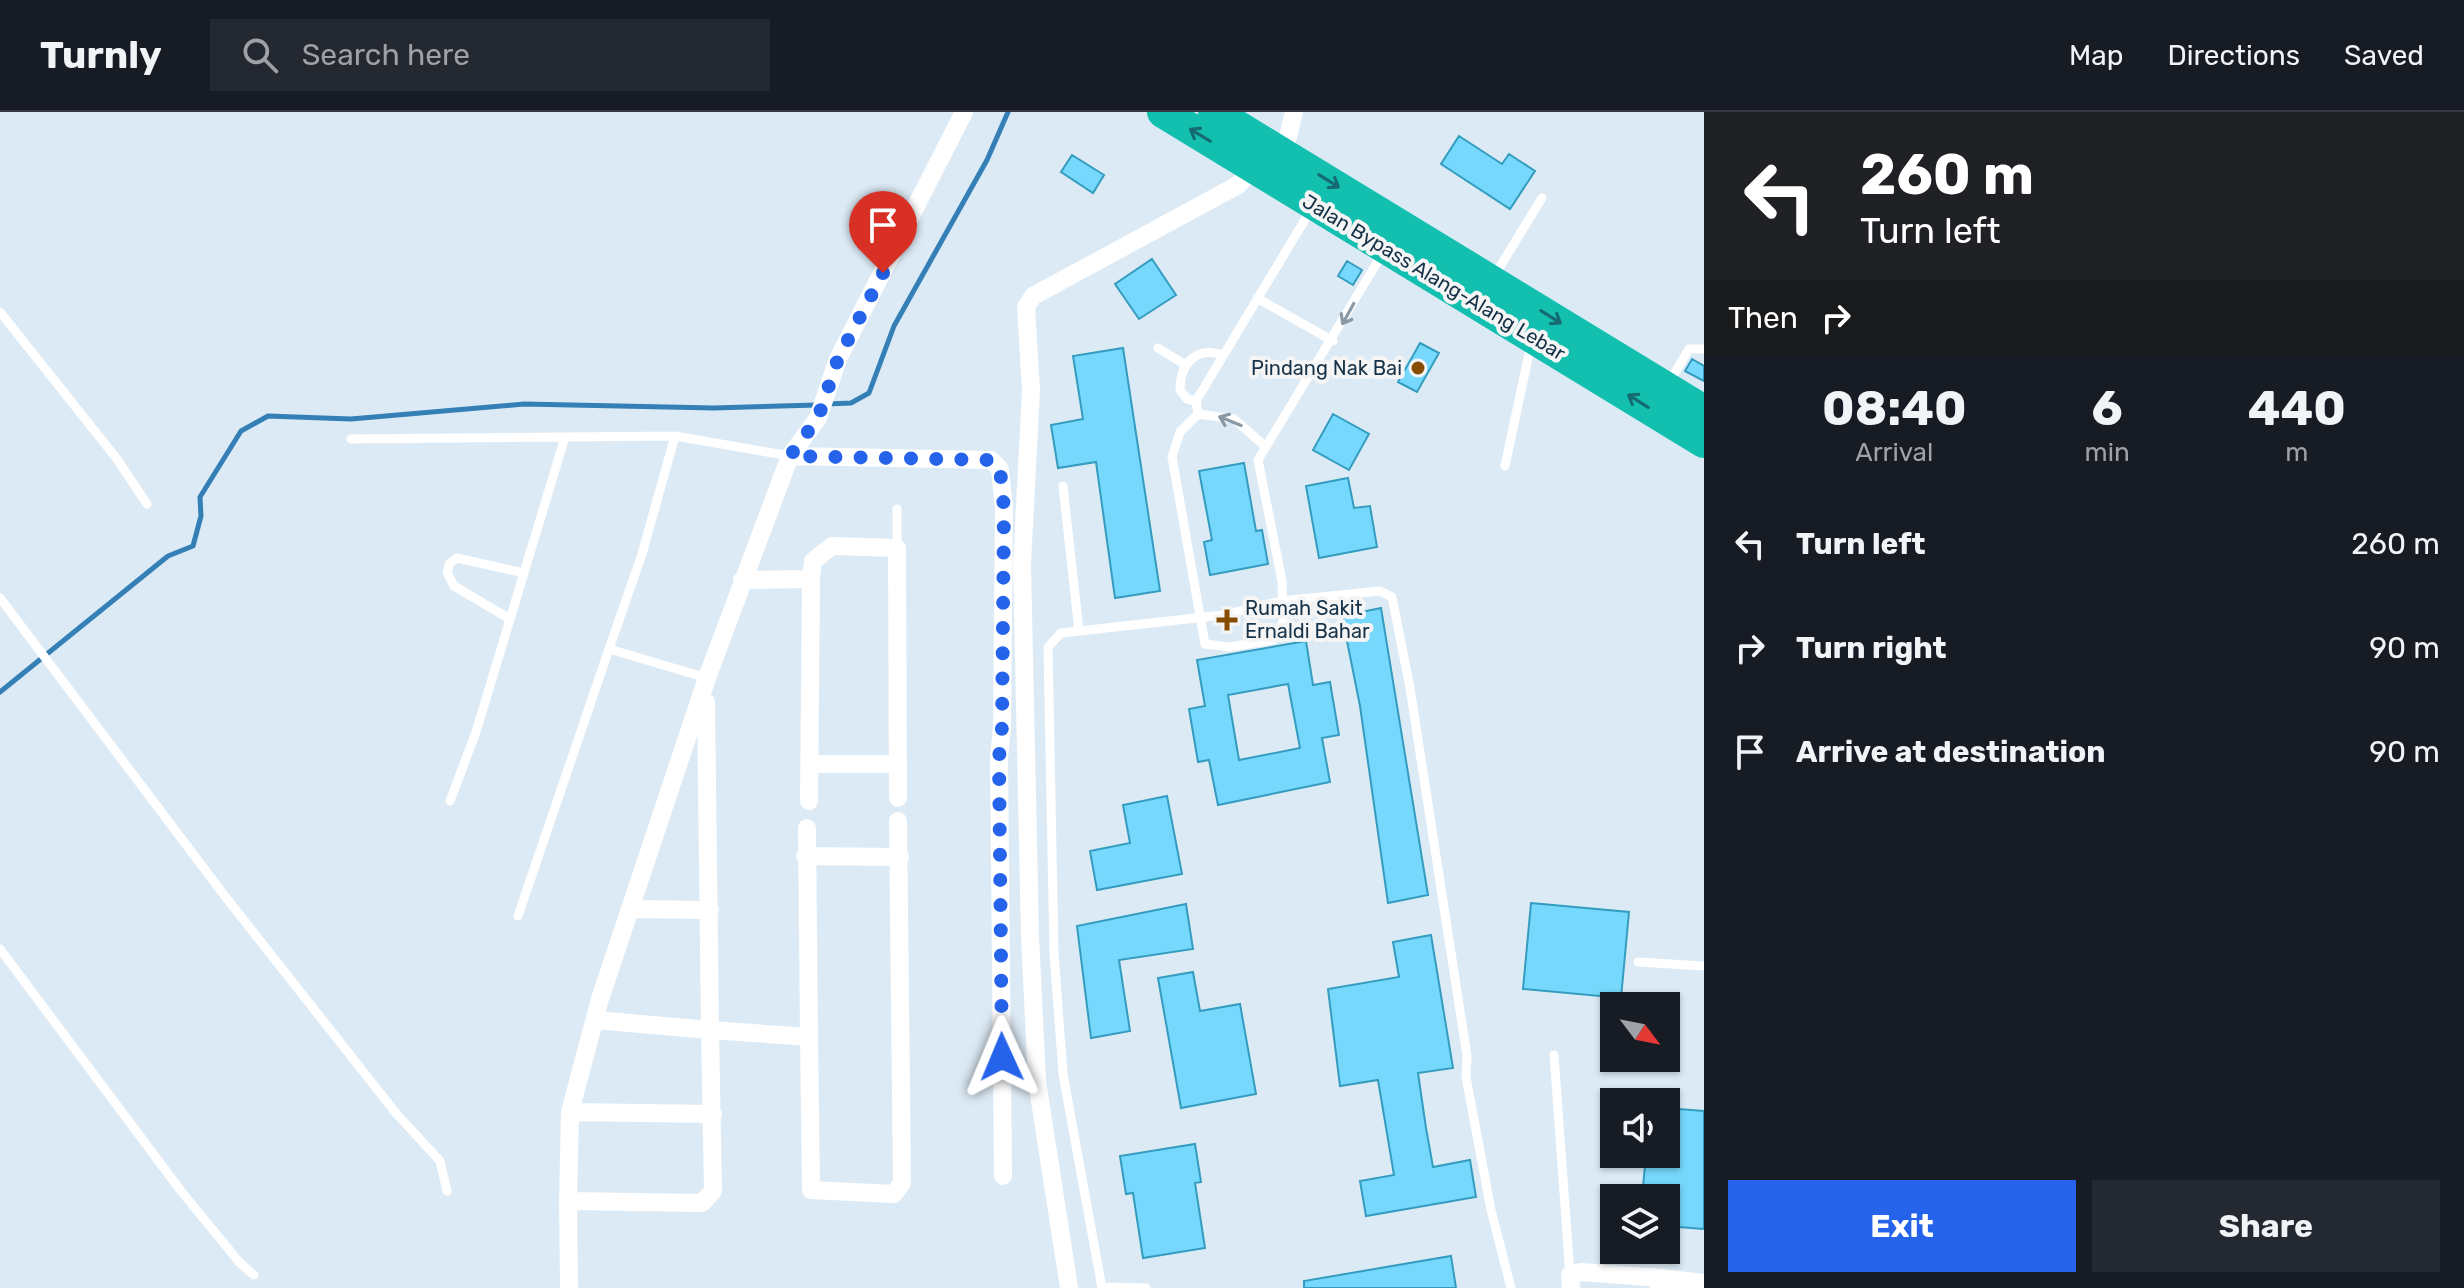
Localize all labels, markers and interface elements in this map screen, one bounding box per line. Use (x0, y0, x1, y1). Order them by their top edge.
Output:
search box (210, 19, 770, 91)
text: Turnly (40, 32, 162, 78)
icon: search (238, 33, 282, 77)
text: Search here (302, 37, 470, 73)
text: Map (2069, 39, 2123, 72)
text: Directions (2167, 39, 2300, 72)
text: Saved (2344, 39, 2424, 72)
one-way arrow (1189, 127, 1212, 143)
text: 260 m (1860, 142, 2034, 208)
icon: left (1728, 144, 1832, 248)
one-way arrow (1317, 173, 1340, 189)
street label: Jalan Bypass Alang-Alang Lebar (1298, 189, 1570, 365)
pin (849, 191, 917, 273)
icon: arrive (861, 203, 905, 247)
text: Turn left (1860, 209, 2001, 252)
icon: right (1814, 296, 1858, 340)
text: Then (1728, 300, 1798, 336)
one-way arrow (1340, 302, 1356, 325)
one-way arrow (1539, 309, 1561, 326)
place label: Pindang Nak Bai (1251, 356, 1402, 380)
marker: Pindang Nak Bai (1409, 359, 1427, 377)
text: 08:40 (1822, 380, 1967, 437)
text: 6 (2092, 380, 2123, 437)
text: 440 (2248, 380, 2346, 437)
one-way arrow (1627, 393, 1649, 410)
one-way arrow (1218, 412, 1243, 427)
text: Arrival (1855, 437, 1933, 468)
text: min (2085, 437, 2130, 468)
text: m (2285, 437, 2308, 468)
icon: left (1728, 522, 1772, 566)
text: Turn left (1796, 526, 1926, 562)
text: 260 m (2351, 526, 2440, 562)
place label: Rumah Sakit Ernaldi Bahar (1245, 596, 1370, 643)
marker: Rumah Sakit Ernaldi Bahar (1216, 609, 1238, 631)
icon: right (1728, 626, 1772, 670)
text: Turn right (1796, 630, 1947, 666)
text: 90 m (2369, 630, 2440, 666)
icon: arrive (1728, 730, 1772, 774)
text: Arrive at destination (1796, 734, 2106, 770)
text: 90 m (2369, 734, 2440, 770)
north arrow (1600, 992, 1680, 1072)
map controls (1600, 992, 1680, 1264)
position arrow (960, 1015, 1044, 1099)
button: sound (1600, 1088, 1680, 1168)
button: Exit (1728, 1180, 2076, 1272)
button: Share (2092, 1180, 2440, 1272)
button: layers (1600, 1184, 1680, 1264)

